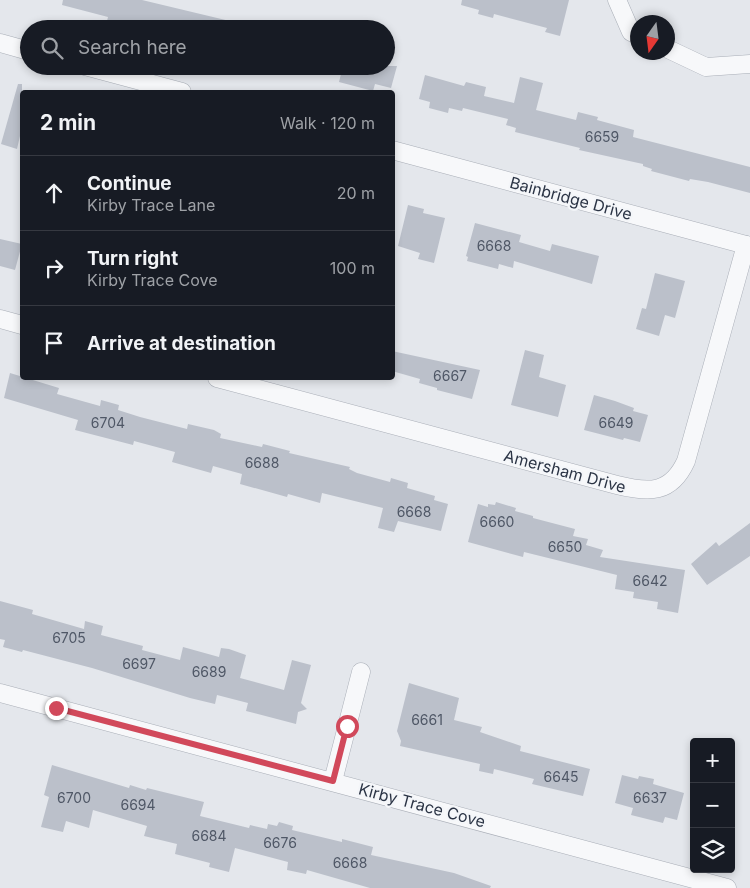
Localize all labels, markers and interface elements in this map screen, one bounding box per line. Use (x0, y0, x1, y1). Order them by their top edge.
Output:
north arrow (630, 15, 675, 60)
search box (20, 20, 395, 75)
icon: search (38, 34, 66, 62)
text: Search here (78, 36, 187, 59)
text: 2 min (40, 110, 96, 135)
text: Walk · 120 m (280, 113, 375, 133)
house number: 6659 (585, 128, 619, 145)
text: Continue (87, 172, 172, 195)
street label: Bainbridge Drive (508, 172, 634, 224)
icon: ahead (40, 179, 68, 207)
text: 20 m (337, 183, 375, 203)
text: Kirby Trace Lane (87, 195, 215, 215)
house number: 6668 (477, 237, 511, 254)
text: Turn right (87, 247, 178, 270)
icon: right (40, 254, 68, 282)
text: 100 m (330, 258, 375, 278)
text: Kirby Trace Cove (87, 270, 218, 290)
icon: arrive (40, 329, 68, 357)
text: Arrive at destination (87, 332, 276, 355)
house number: 6667 (433, 367, 467, 384)
house number: 6704 (91, 414, 125, 431)
house number: 6649 (598, 414, 634, 431)
street label: Amersham Drive (502, 445, 628, 497)
house number: 6688 (245, 454, 279, 471)
house number: 6668 (397, 503, 431, 520)
house number: 6660 (480, 513, 514, 530)
house number: 6650 (548, 538, 582, 555)
house number: 6642 (633, 572, 667, 589)
house number: 6705 (52, 629, 86, 646)
house number: 6697 (122, 655, 156, 672)
house number: 6689 (192, 663, 226, 680)
route end (45, 697, 68, 720)
house number: 6661 (411, 711, 443, 728)
route start (336, 715, 359, 738)
map controls (690, 738, 735, 873)
button: + (690, 738, 735, 783)
house number: 6645 (544, 768, 578, 785)
street label: Kirby Trace Cove (356, 778, 488, 832)
button: − (690, 783, 735, 828)
house number: 6700 (57, 789, 91, 806)
house number: 6637 (633, 789, 667, 806)
house number: 6694 (120, 796, 156, 813)
house number: 6684 (191, 827, 227, 844)
button: layers (690, 828, 735, 873)
house number: 6676 (263, 834, 297, 851)
house number: 6668 (333, 854, 367, 871)

